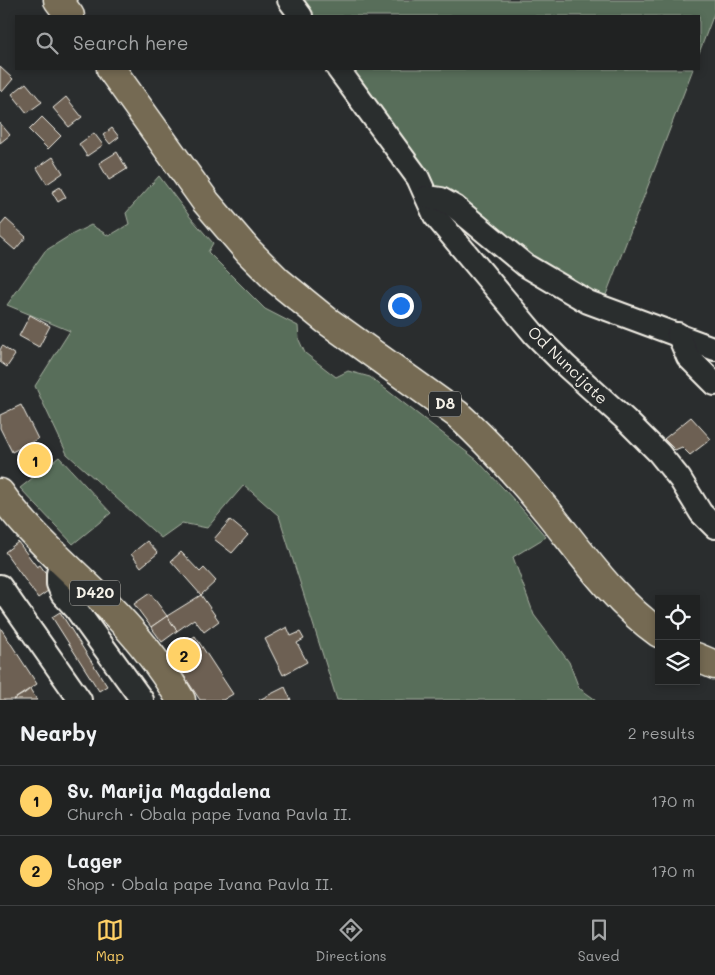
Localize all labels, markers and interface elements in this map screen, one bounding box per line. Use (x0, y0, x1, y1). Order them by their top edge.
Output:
search box (15, 15, 700, 70)
icon: search (33, 29, 61, 57)
text: Search here (73, 30, 189, 55)
your location (388, 293, 414, 319)
street label: Od Nuncijate (524, 321, 613, 408)
road number: D8 (429, 392, 461, 416)
pin: 1 (19, 441, 51, 479)
road number: D420 (70, 580, 120, 606)
map controls (655, 595, 700, 685)
button: locate (655, 595, 700, 640)
pin: 2 (168, 636, 200, 674)
button: layers (655, 640, 700, 685)
text: Nearby (20, 719, 97, 746)
text: 2 results (628, 722, 695, 743)
text: Sv. Marija Magdalena (67, 778, 271, 803)
text: 1 (32, 790, 40, 811)
text: 170 m (651, 790, 695, 811)
text: Church · Obala pape Ivana Pavla II. (67, 803, 352, 824)
text: Lager (67, 848, 122, 873)
text: 2 (32, 860, 40, 881)
text: 170 m (651, 860, 695, 881)
text: Shop · Obala pape Ivana Pavla II. (67, 873, 334, 894)
tab: Map (96, 916, 124, 965)
tab: Directions (315, 916, 387, 965)
tab: Saved (578, 916, 619, 965)

